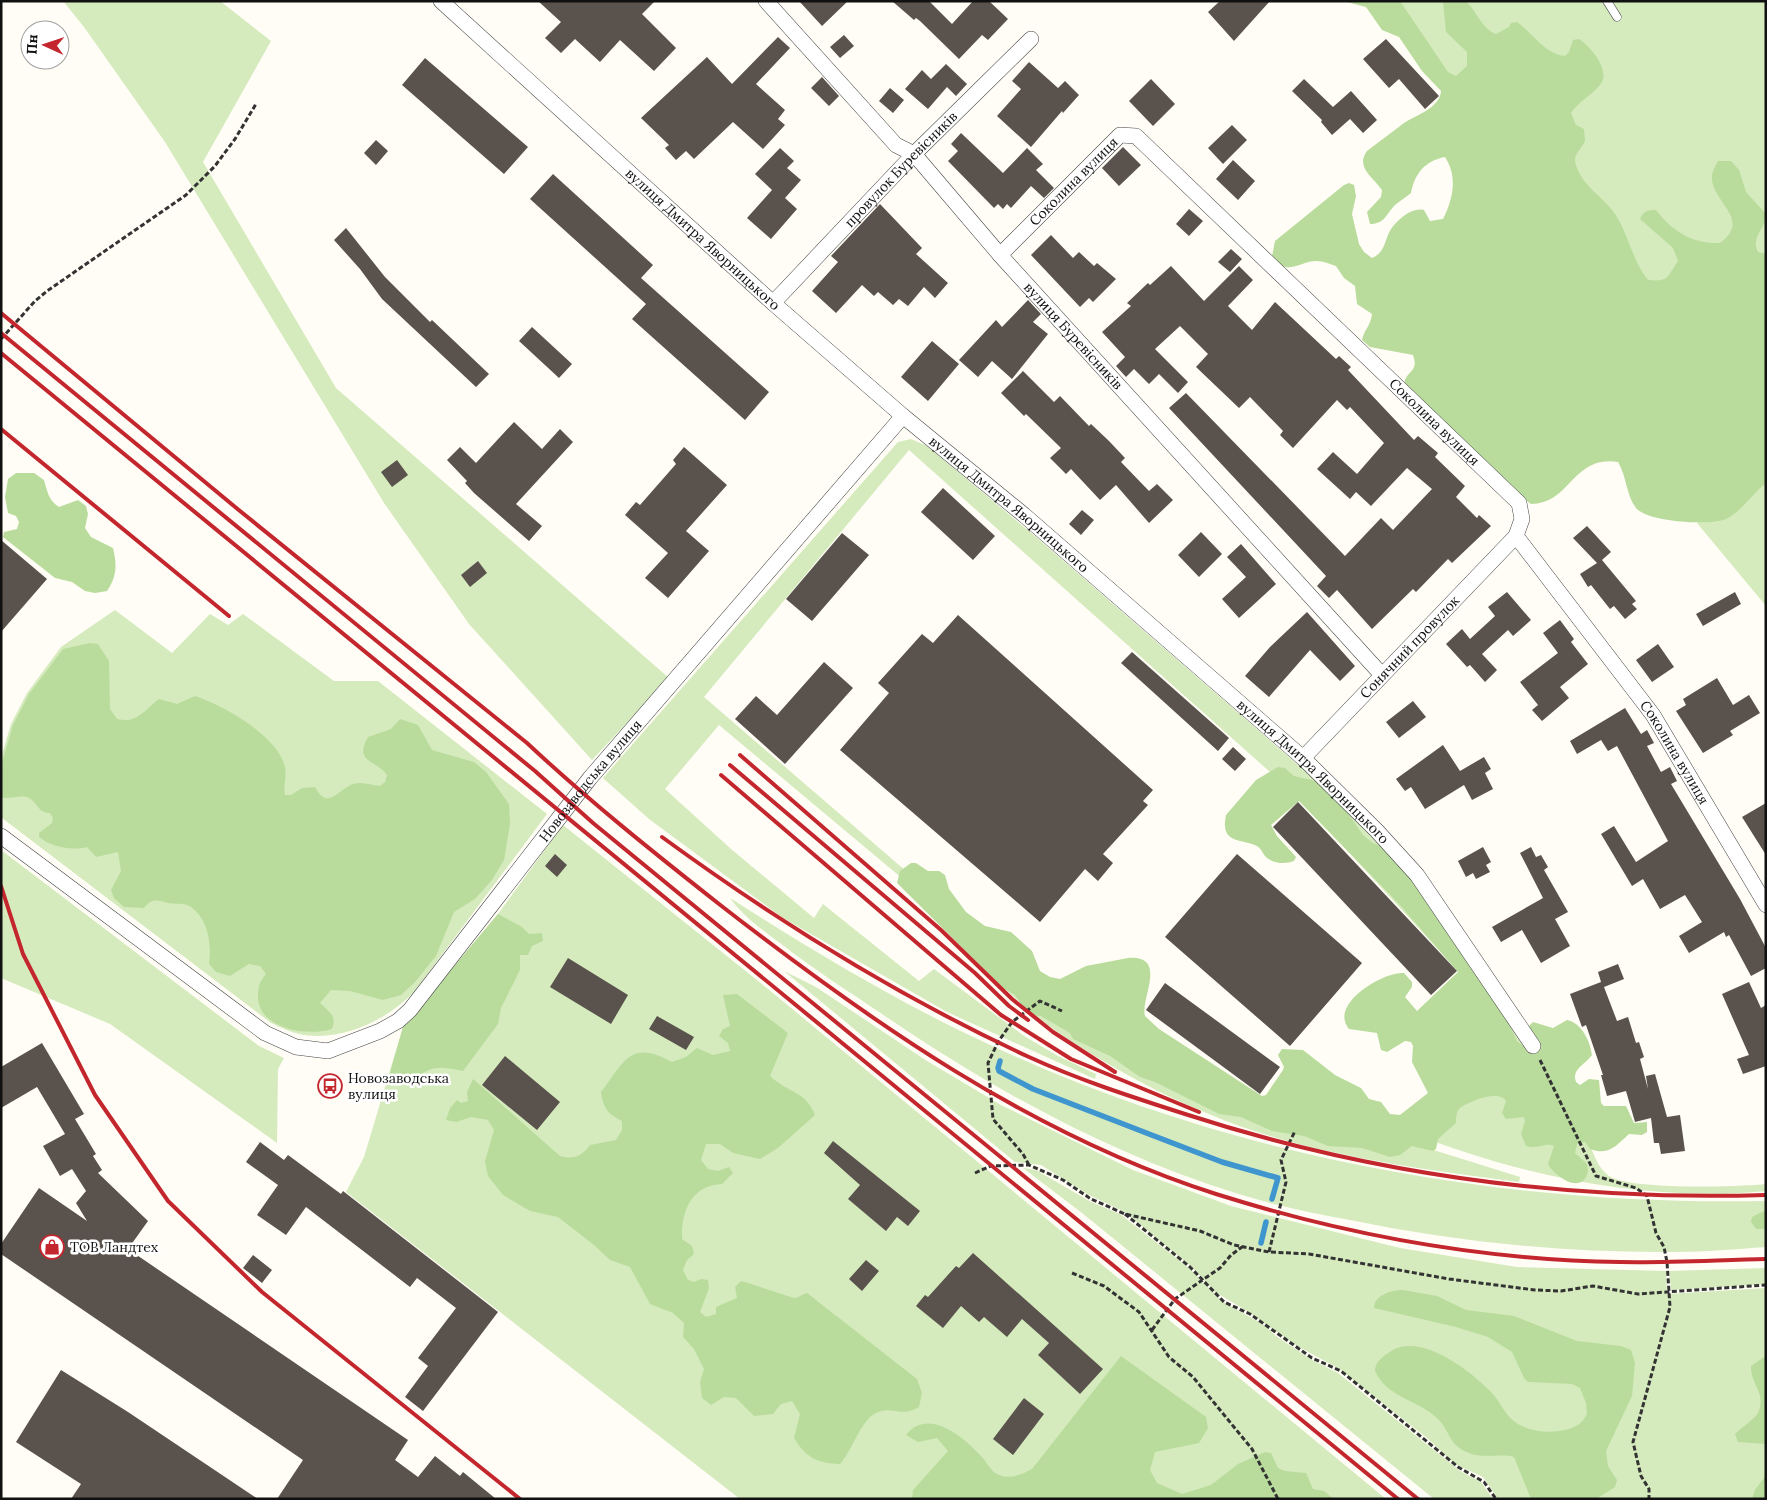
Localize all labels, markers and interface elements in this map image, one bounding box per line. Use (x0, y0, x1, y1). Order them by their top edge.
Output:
north arrow (20, 20, 70, 70)
text: Пн (22, 34, 42, 55)
street label: провулок Буревісників (840, 107, 961, 231)
street label: Соколина вулиця (1025, 133, 1122, 230)
street label: вулиця Дмитра Яворницького (622, 164, 784, 314)
street label: вулиця Буревісників (1020, 278, 1127, 393)
street label: Соколина вулиця (1385, 374, 1483, 469)
street label: вулиця Дмитра Яворницького (925, 432, 1093, 576)
street label: Сонячний провулок (1356, 591, 1464, 702)
street label: вулиця Дмитра Яворницького (1233, 695, 1393, 848)
street label: Соколина вулиця (1636, 697, 1713, 807)
street label: Новозаводська вулиця (535, 716, 646, 845)
place label: Новозаводська вулиця (348, 1069, 449, 1103)
bus stop icon: Новозаводська вулиця (317, 1073, 343, 1099)
shop icon: ТОВ Ландтех (39, 1234, 65, 1260)
place label: ТОВ Ландтех (70, 1238, 159, 1256)

